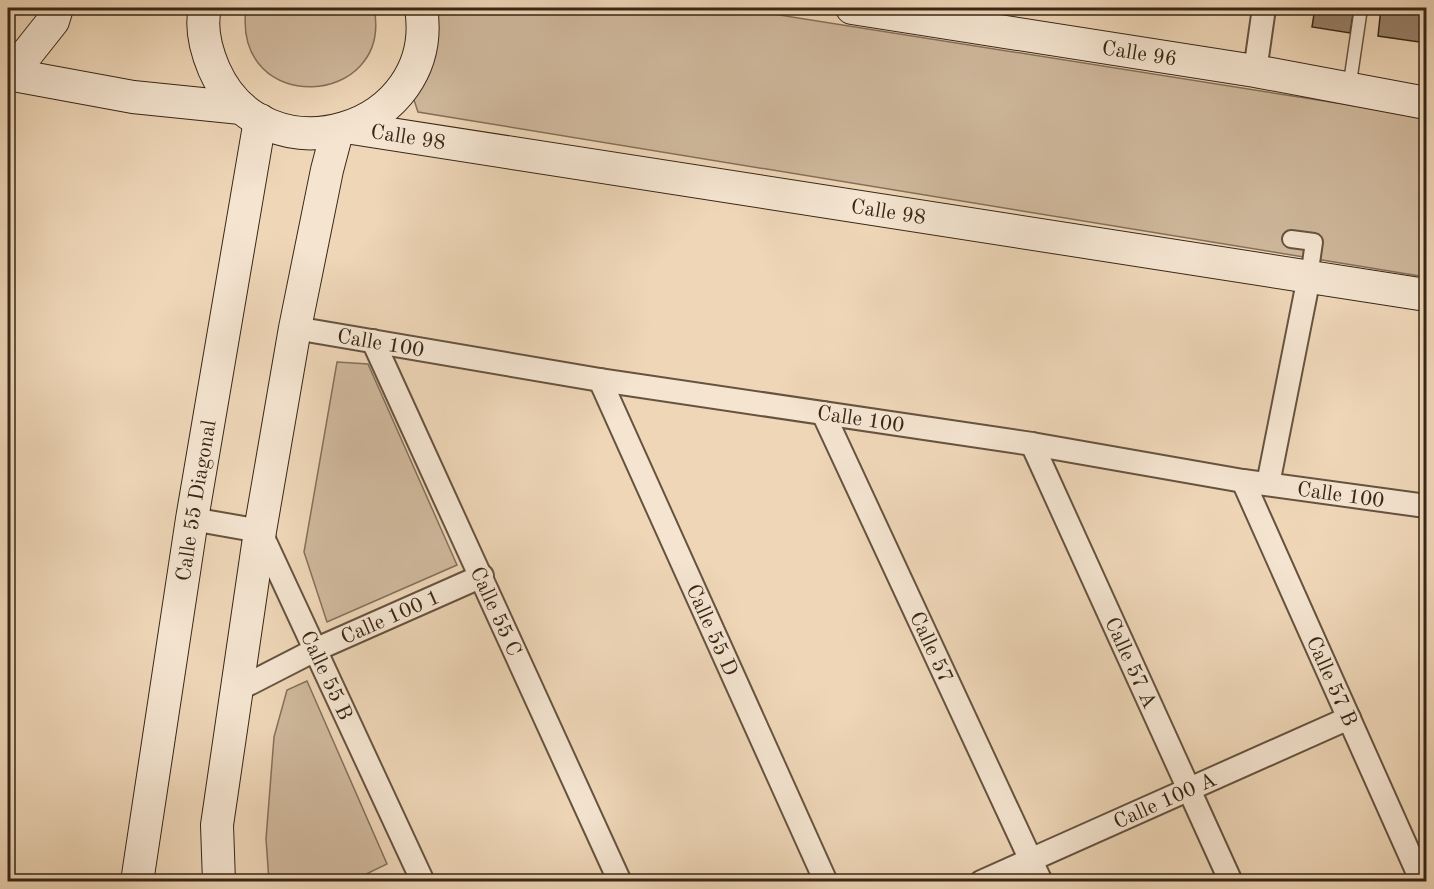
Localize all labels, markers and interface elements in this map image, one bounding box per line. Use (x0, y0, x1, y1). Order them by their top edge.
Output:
street label: Calle 96 (1100, 38, 1178, 71)
street label: Calle 98 (369, 122, 447, 154)
street label: Calle 98 (849, 197, 927, 229)
street label: Calle 100 (335, 326, 426, 362)
street label: Calle 100 (816, 403, 906, 437)
street label: Calle 55 Diagonal (174, 418, 221, 583)
street label: Calle 100 (1296, 479, 1386, 512)
street label: Calle 55 C (466, 564, 524, 660)
street label: Calle 55 D (681, 581, 741, 679)
street label: Calle 100 1 (338, 587, 443, 649)
street label: Calle 57 (905, 609, 956, 686)
street label: Calle 57 A (1100, 614, 1160, 712)
street label: Calle 55 B (296, 628, 355, 724)
street label: Calle 57 B (1302, 633, 1360, 730)
street label: Calle 100 A (1111, 770, 1220, 834)

